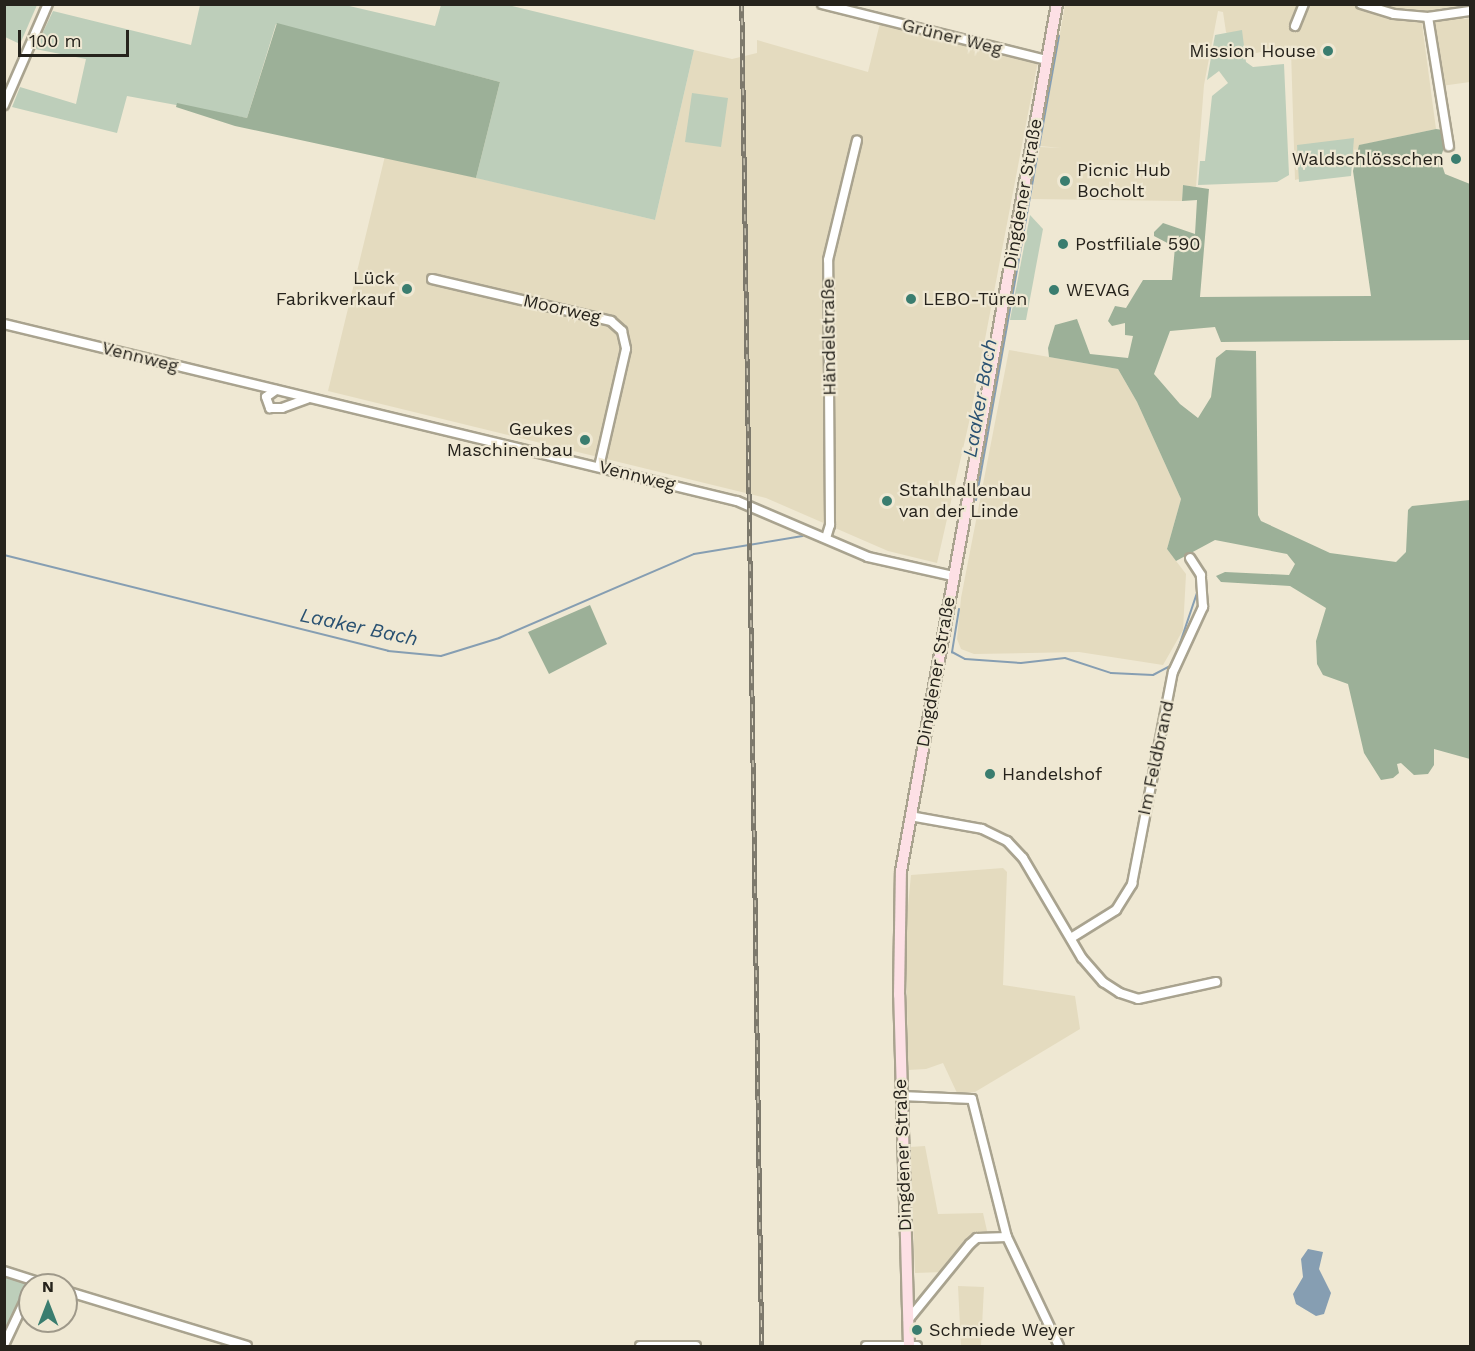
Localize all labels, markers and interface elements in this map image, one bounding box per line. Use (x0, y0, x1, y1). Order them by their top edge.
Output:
street label: Grüner Weg (899, 14, 1005, 60)
scale bar (21, 18, 132, 56)
text: 100 m (29, 30, 82, 51)
place label: Mission House (1189, 40, 1316, 62)
marker: Mission House (1321, 44, 1335, 58)
street label: Dingdener Straße (999, 117, 1047, 271)
place label: Waldschlösschen (1292, 148, 1444, 170)
marker: Waldschlösschen (1449, 152, 1463, 166)
place label: Picnic Hub Bocholt (1077, 160, 1170, 202)
marker: Picnic Hub Bocholt (1058, 174, 1072, 188)
place label: Postfiliale 590 (1075, 233, 1200, 255)
marker: Postfiliale 590 (1056, 237, 1070, 251)
place label: Lück Fabrikverkauf (276, 268, 395, 310)
street label: Händelstraße (817, 278, 841, 396)
place label: WEVAG (1066, 279, 1130, 301)
marker: Lück Fabrikverkauf (400, 282, 414, 296)
marker: WEVAG (1047, 283, 1061, 297)
place label: LEBO-Türen (923, 288, 1027, 310)
street label: Moorweg (521, 290, 603, 328)
marker: LEBO-Türen (904, 292, 918, 306)
street label: Vennweg (100, 337, 180, 377)
water label: Laaker Bach (958, 337, 1002, 459)
place label: Geukes Maschinenbau (447, 419, 573, 462)
marker: Geukes Maschinenbau (578, 433, 592, 447)
street label: Vennweg (597, 456, 677, 496)
place label: Stahlhallenbau van der Linde (899, 480, 1031, 522)
marker: Stahlhallenbau van der Linde (880, 494, 894, 508)
street label: Dingdener Straße (912, 595, 960, 749)
water label: Laaker Bach (298, 603, 420, 651)
street label: Im Feldbrand (1133, 699, 1179, 817)
place label: Handelshof (1002, 763, 1102, 785)
marker: Handelshof (983, 767, 997, 781)
street label: Dingdener Straße (890, 1078, 916, 1232)
north arrow (18, 1273, 78, 1333)
text: N (42, 1277, 54, 1296)
place label: Schmiede Weyer (929, 1319, 1076, 1341)
marker: Schmiede Weyer (910, 1323, 924, 1337)

